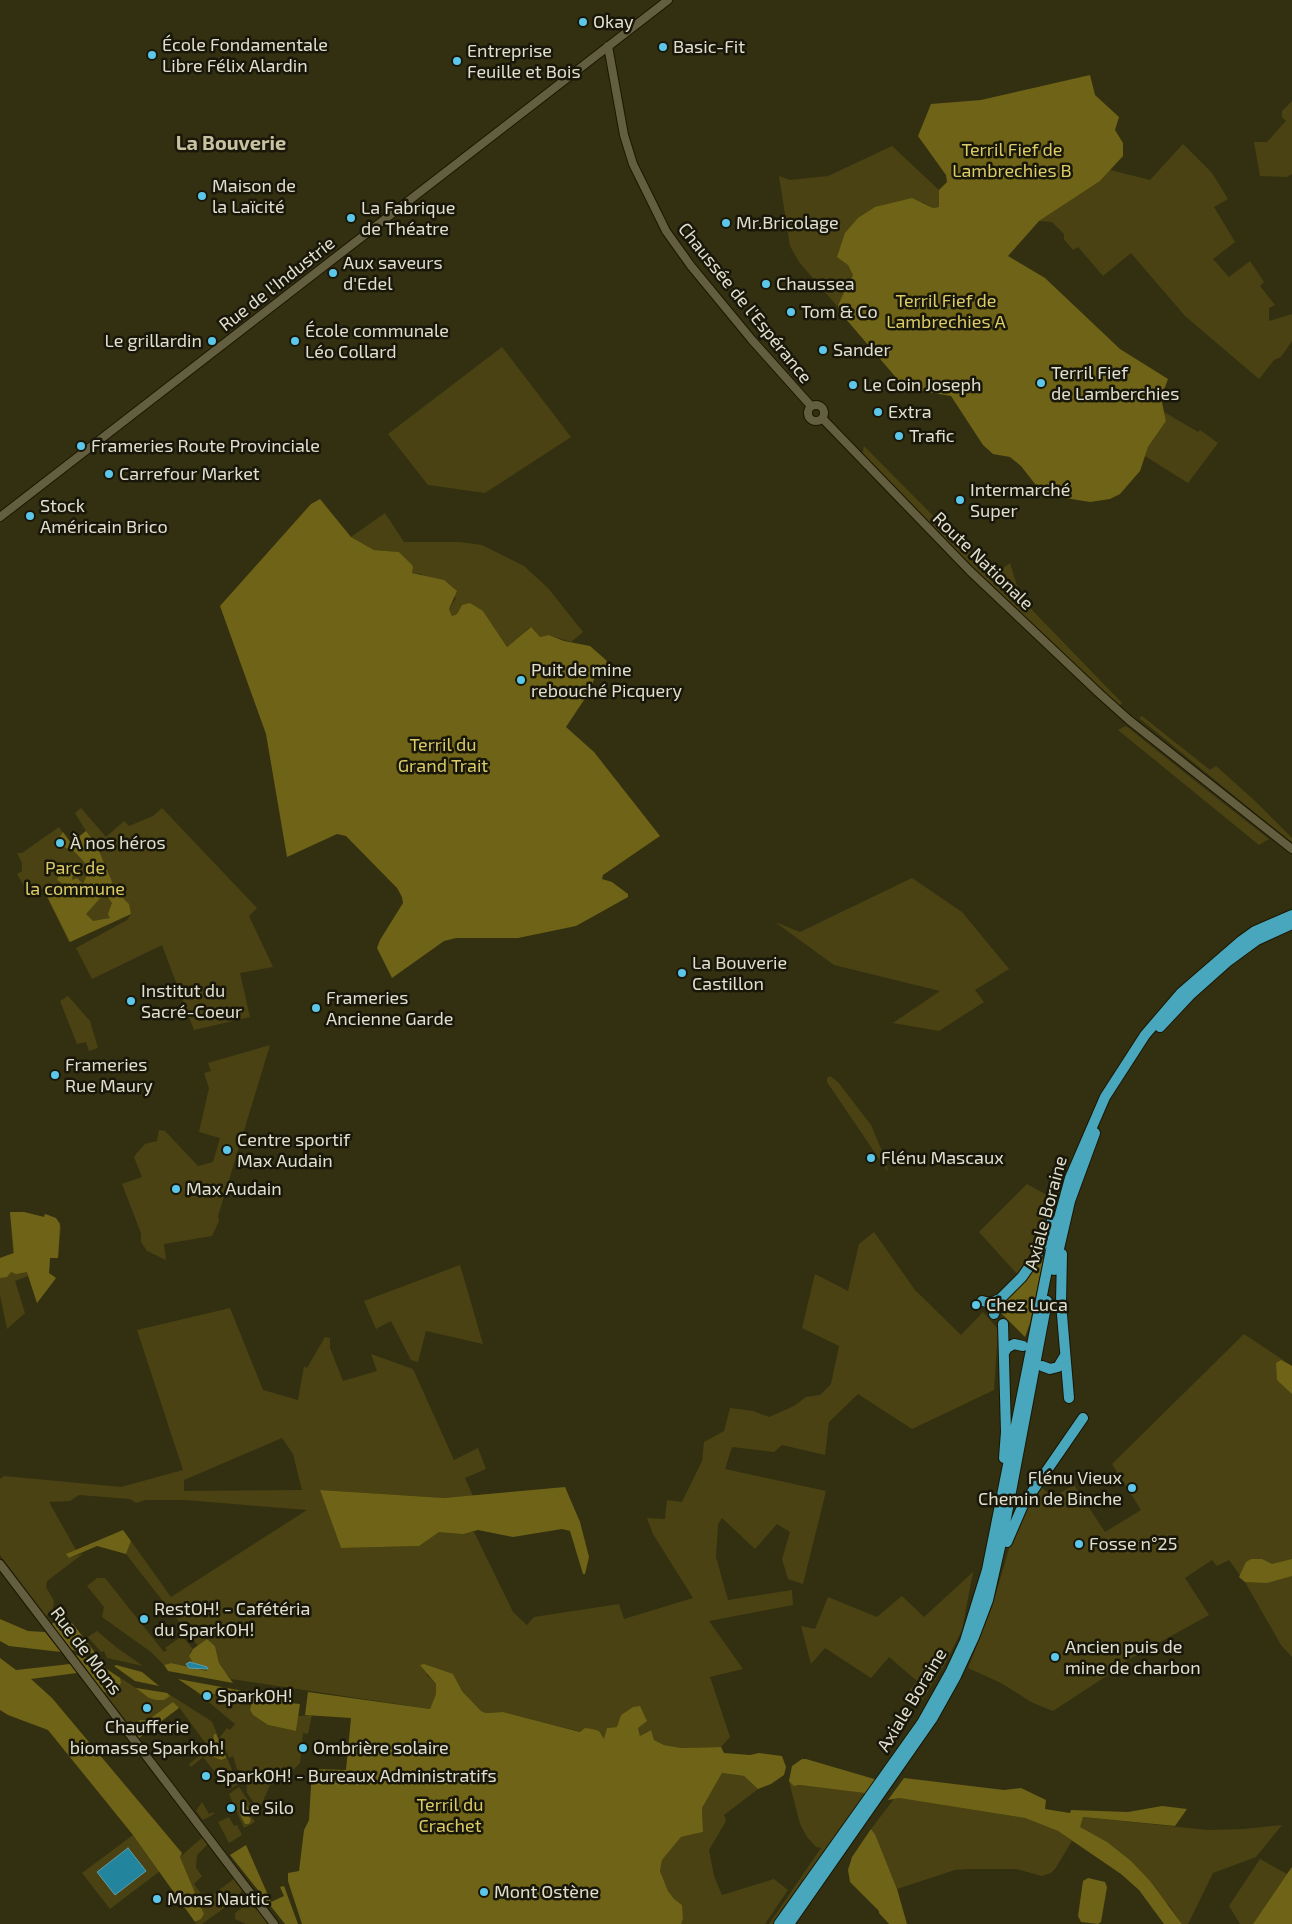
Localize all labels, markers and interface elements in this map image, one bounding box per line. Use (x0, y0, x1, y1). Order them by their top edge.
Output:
place label: Okay (593, 11, 634, 33)
marker: Okay (577, 16, 589, 28)
place label: École Fondamentale Libre Félix Alardin (162, 34, 328, 76)
place label: Basic-Fit (673, 36, 745, 58)
place label: Entreprise Feuille et Bois (467, 40, 581, 82)
marker: Basic-Fit (657, 41, 669, 53)
marker: École Fondamentale Libre Félix Alardin (146, 49, 158, 61)
marker: Entreprise Feuille et Bois (451, 55, 463, 67)
district label: La Bouverie (176, 131, 286, 155)
park label: Terril Fief de Lambrechies B (952, 139, 1072, 182)
place label: Maison de la Laïcité (212, 175, 296, 218)
marker: Maison de la Laïcité (196, 190, 208, 202)
place label: La Fabrique de Théatre (361, 197, 455, 240)
marker: La Fabrique de Théatre (345, 212, 357, 224)
place label: Mr.Bricolage (736, 212, 839, 234)
marker: Mr.Bricolage (720, 217, 732, 229)
street label: Chaussée de l'Espérance (674, 218, 816, 388)
street label: Rue de l'Industrie (215, 232, 339, 336)
place label: Aux saveurs d'Edel (343, 252, 443, 294)
marker: Aux saveurs d'Edel (327, 267, 339, 279)
place label: Chaussea (776, 273, 855, 295)
marker: Chaussea (760, 278, 772, 290)
park label: Terril Fief de Lambrechies A (886, 290, 1006, 332)
place label: Tom & Co (801, 301, 878, 323)
marker: Tom & Co (785, 306, 797, 318)
place label: École communale Léo Collard (305, 320, 449, 362)
place label: Le grillardin (105, 330, 202, 352)
marker: Le grillardin (206, 335, 218, 347)
marker: École communale Léo Collard (289, 335, 301, 347)
place label: Sander (833, 339, 891, 361)
marker: Sander (817, 344, 829, 356)
place label: Terril Fief de Lamberchies (1051, 362, 1179, 404)
place label: Le Coin Joseph (863, 374, 981, 396)
marker: Terril Fief de Lamberchies (1035, 377, 1047, 389)
marker: Le Coin Joseph (847, 379, 859, 391)
place label: Extra (888, 401, 932, 423)
marker: Extra (872, 406, 884, 418)
place label: Trafic (909, 425, 955, 447)
marker: Trafic (893, 430, 905, 442)
place label: Frameries Route Provinciale (91, 435, 320, 457)
marker: Frameries Route Provinciale (75, 440, 87, 452)
place label: Carrefour Market (119, 463, 260, 485)
marker: Carrefour Market (103, 468, 115, 480)
place label: Intermarché Super (970, 479, 1070, 522)
marker: Intermarché Super (954, 494, 966, 506)
place label: Stock Américain Brico (40, 495, 168, 538)
street label: Route Nationale (928, 508, 1038, 614)
marker: Stock Américain Brico (24, 510, 36, 522)
place label: Puit de mine rebouché Picquery (531, 659, 682, 702)
marker: Puit de mine rebouché Picquery (515, 674, 527, 686)
park label: Terril du Grand Trait (398, 734, 488, 776)
place label: À nos héros (70, 832, 166, 854)
marker: À nos héros (54, 837, 66, 849)
park label: Parc de la commune (25, 857, 125, 900)
place label: La Bouverie Castillon (692, 952, 787, 994)
marker: La Bouverie Castillon (676, 967, 688, 979)
place label: Institut du Sacré-Coeur (141, 980, 242, 1022)
place label: Frameries Ancienne Garde (326, 987, 453, 1030)
marker: Institut du Sacré-Coeur (125, 995, 137, 1007)
marker: Frameries Ancienne Garde (310, 1002, 322, 1014)
place label: Frameries Rue Maury (65, 1054, 153, 1096)
marker: Frameries Rue Maury (49, 1069, 61, 1081)
place label: Centre sportif Max Audain (237, 1129, 350, 1172)
marker: Centre sportif Max Audain (221, 1144, 233, 1156)
place label: Flénu Mascaux (881, 1147, 1004, 1169)
marker: Flénu Mascaux (865, 1152, 877, 1164)
street label: Axiale Boraine (1020, 1154, 1072, 1272)
place label: Max Audain (186, 1178, 282, 1200)
marker: Max Audain (170, 1183, 182, 1195)
place label: Chez Luca (986, 1294, 1068, 1316)
marker: Chez Luca (970, 1299, 982, 1311)
place label: Flénu Vieux Chemin de Binche (978, 1467, 1122, 1510)
marker: Flénu Vieux Chemin de Binche (1126, 1482, 1138, 1494)
place label: Fosse n°25 (1089, 1533, 1177, 1555)
marker: Fosse n°25 (1073, 1538, 1085, 1550)
place label: RestOH! - Cafétéria du SparkOH! (154, 1598, 310, 1640)
street label: Rue de Mons (46, 1603, 126, 1699)
marker: RestOH! - Cafétéria du SparkOH! (138, 1613, 150, 1625)
place label: Ancien puis de mine de charbon (1065, 1636, 1201, 1678)
street label: Axiale Boraine (873, 1644, 951, 1756)
marker: Ancien puis de mine de charbon (1049, 1651, 1061, 1663)
place label: SparkOH! (217, 1685, 293, 1707)
marker: SparkOH! (201, 1690, 213, 1702)
marker: Chaufferie biomasse Sparkoh! (141, 1702, 153, 1714)
place label: Chaufferie biomasse Sparkoh! (70, 1716, 224, 1758)
place label: Ombrière solaire (313, 1737, 449, 1759)
marker: Ombrière solaire (297, 1742, 309, 1754)
place label: SparkOH! - Bureaux Administratifs (216, 1765, 497, 1787)
marker: SparkOH! - Bureaux Administratifs (200, 1770, 212, 1782)
park label: Terril du Crachet (417, 1794, 483, 1836)
place label: Le Silo (241, 1797, 294, 1819)
marker: Le Silo (225, 1802, 237, 1814)
place label: Mont Ostène (494, 1881, 599, 1903)
marker: Mont Ostène (478, 1886, 490, 1898)
place label: Mons Nautic (167, 1888, 270, 1910)
marker: Mons Nautic (151, 1893, 163, 1905)

